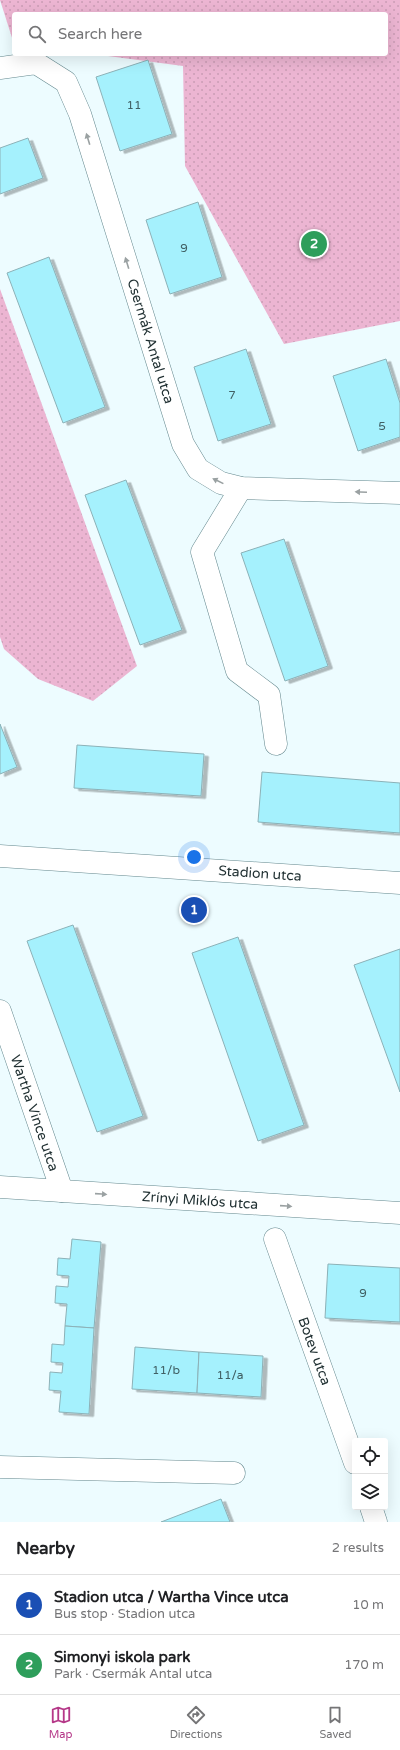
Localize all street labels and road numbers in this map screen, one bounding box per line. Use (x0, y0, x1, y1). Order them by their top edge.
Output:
street label: Csermák Antal utca (123, 277, 178, 406)
street label: Stadion utca (218, 862, 302, 885)
street label: Wartha Vince utca (7, 1053, 62, 1174)
street label: Zrínyi Miklós utca (141, 1188, 259, 1213)
street label: Botev utca (294, 1315, 335, 1388)

